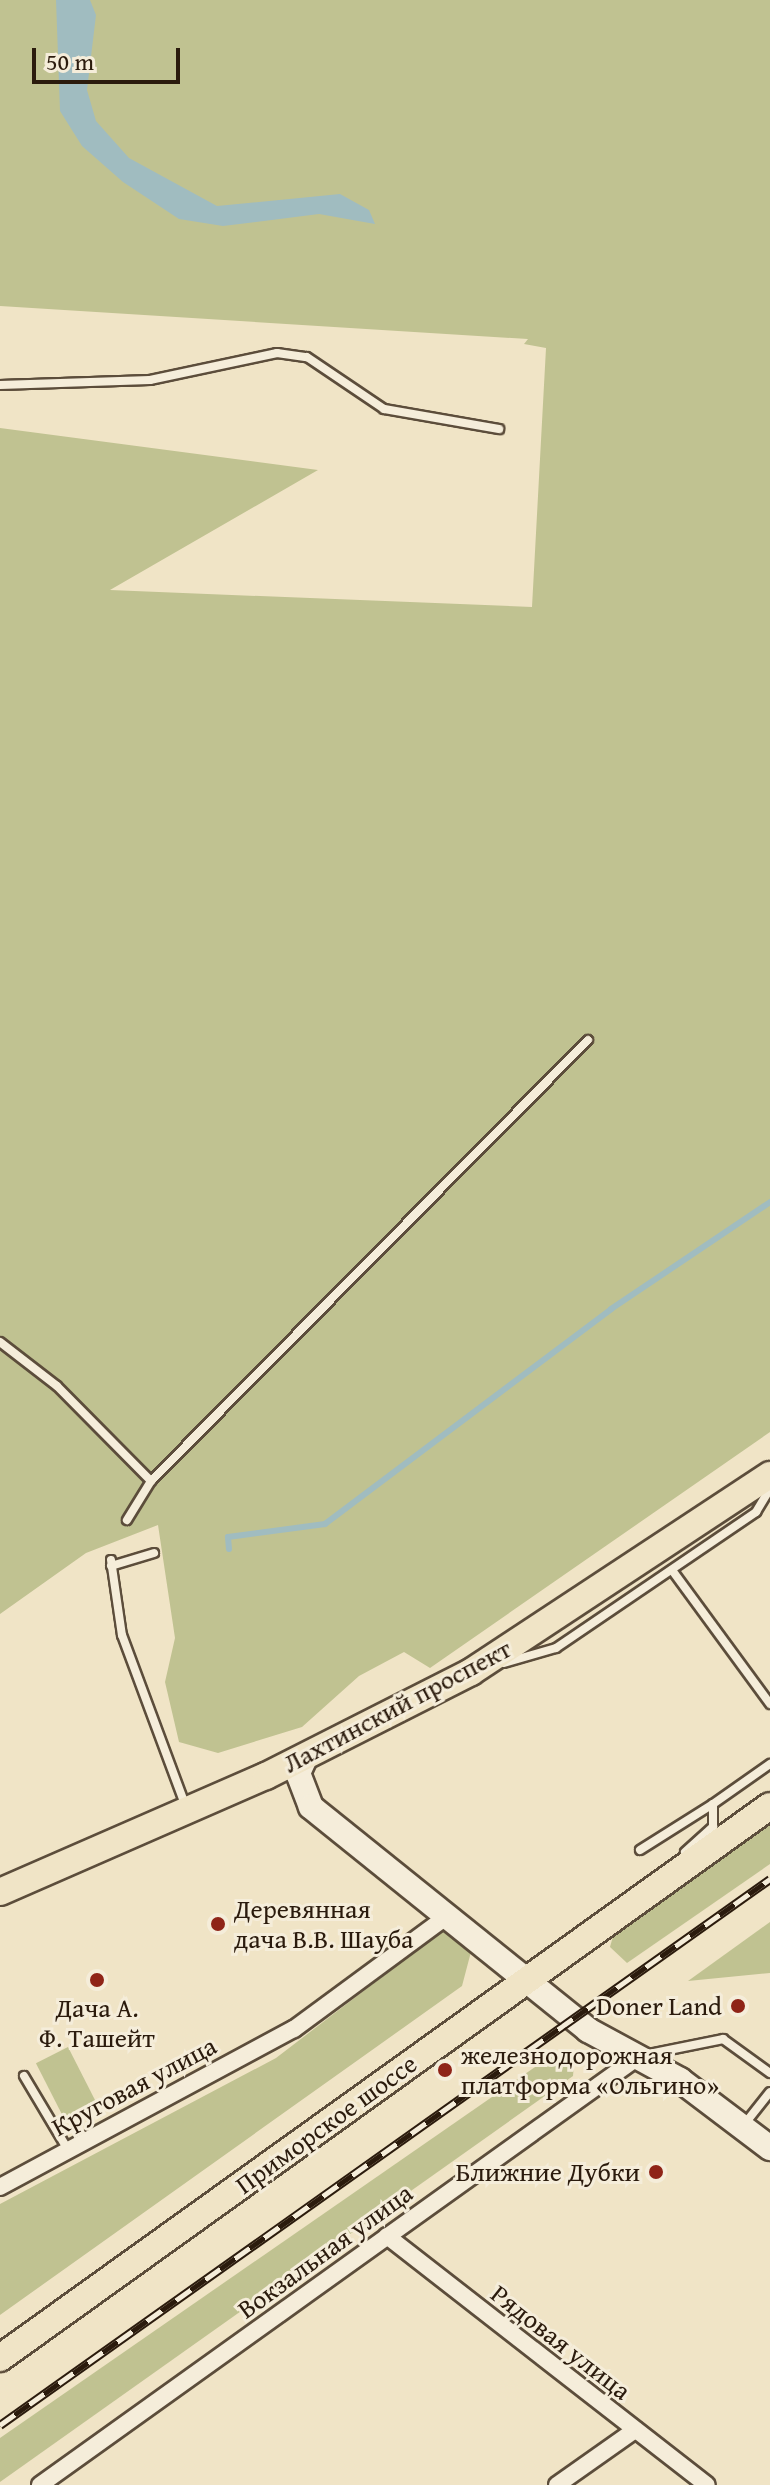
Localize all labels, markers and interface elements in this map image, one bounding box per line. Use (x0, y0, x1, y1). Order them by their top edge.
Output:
scale bar (36, 32, 184, 82)
text: 50 m (46, 44, 94, 79)
street label: Лахтинский проспект (278, 1633, 516, 1779)
place label: Деревянная дача В.В. Шауба (234, 1893, 413, 1954)
marker: Деревянная дача В.В. Шауба (209, 1915, 227, 1933)
marker: Дача А. Ф. Ташейт (88, 1971, 106, 1989)
place label: Doner Land (596, 1990, 722, 2022)
place label: Дача А. Ф. Ташейт (39, 1992, 155, 2054)
marker: Doner Land (729, 1997, 747, 2015)
street label: Круговая улица (46, 2030, 222, 2142)
place label: железнодорожная платформа «Ольгино» (461, 2039, 719, 2100)
street label: Приморское шоссе (229, 2048, 423, 2200)
marker: железнодорожная платформа «Ольгино» (436, 2061, 454, 2079)
place label: Ближние Дубки (456, 2156, 640, 2188)
marker: Ближние Дубки (647, 2163, 665, 2181)
street label: Вокзальная улица (232, 2177, 418, 2325)
street label: Рядовая улица (485, 2278, 637, 2406)

